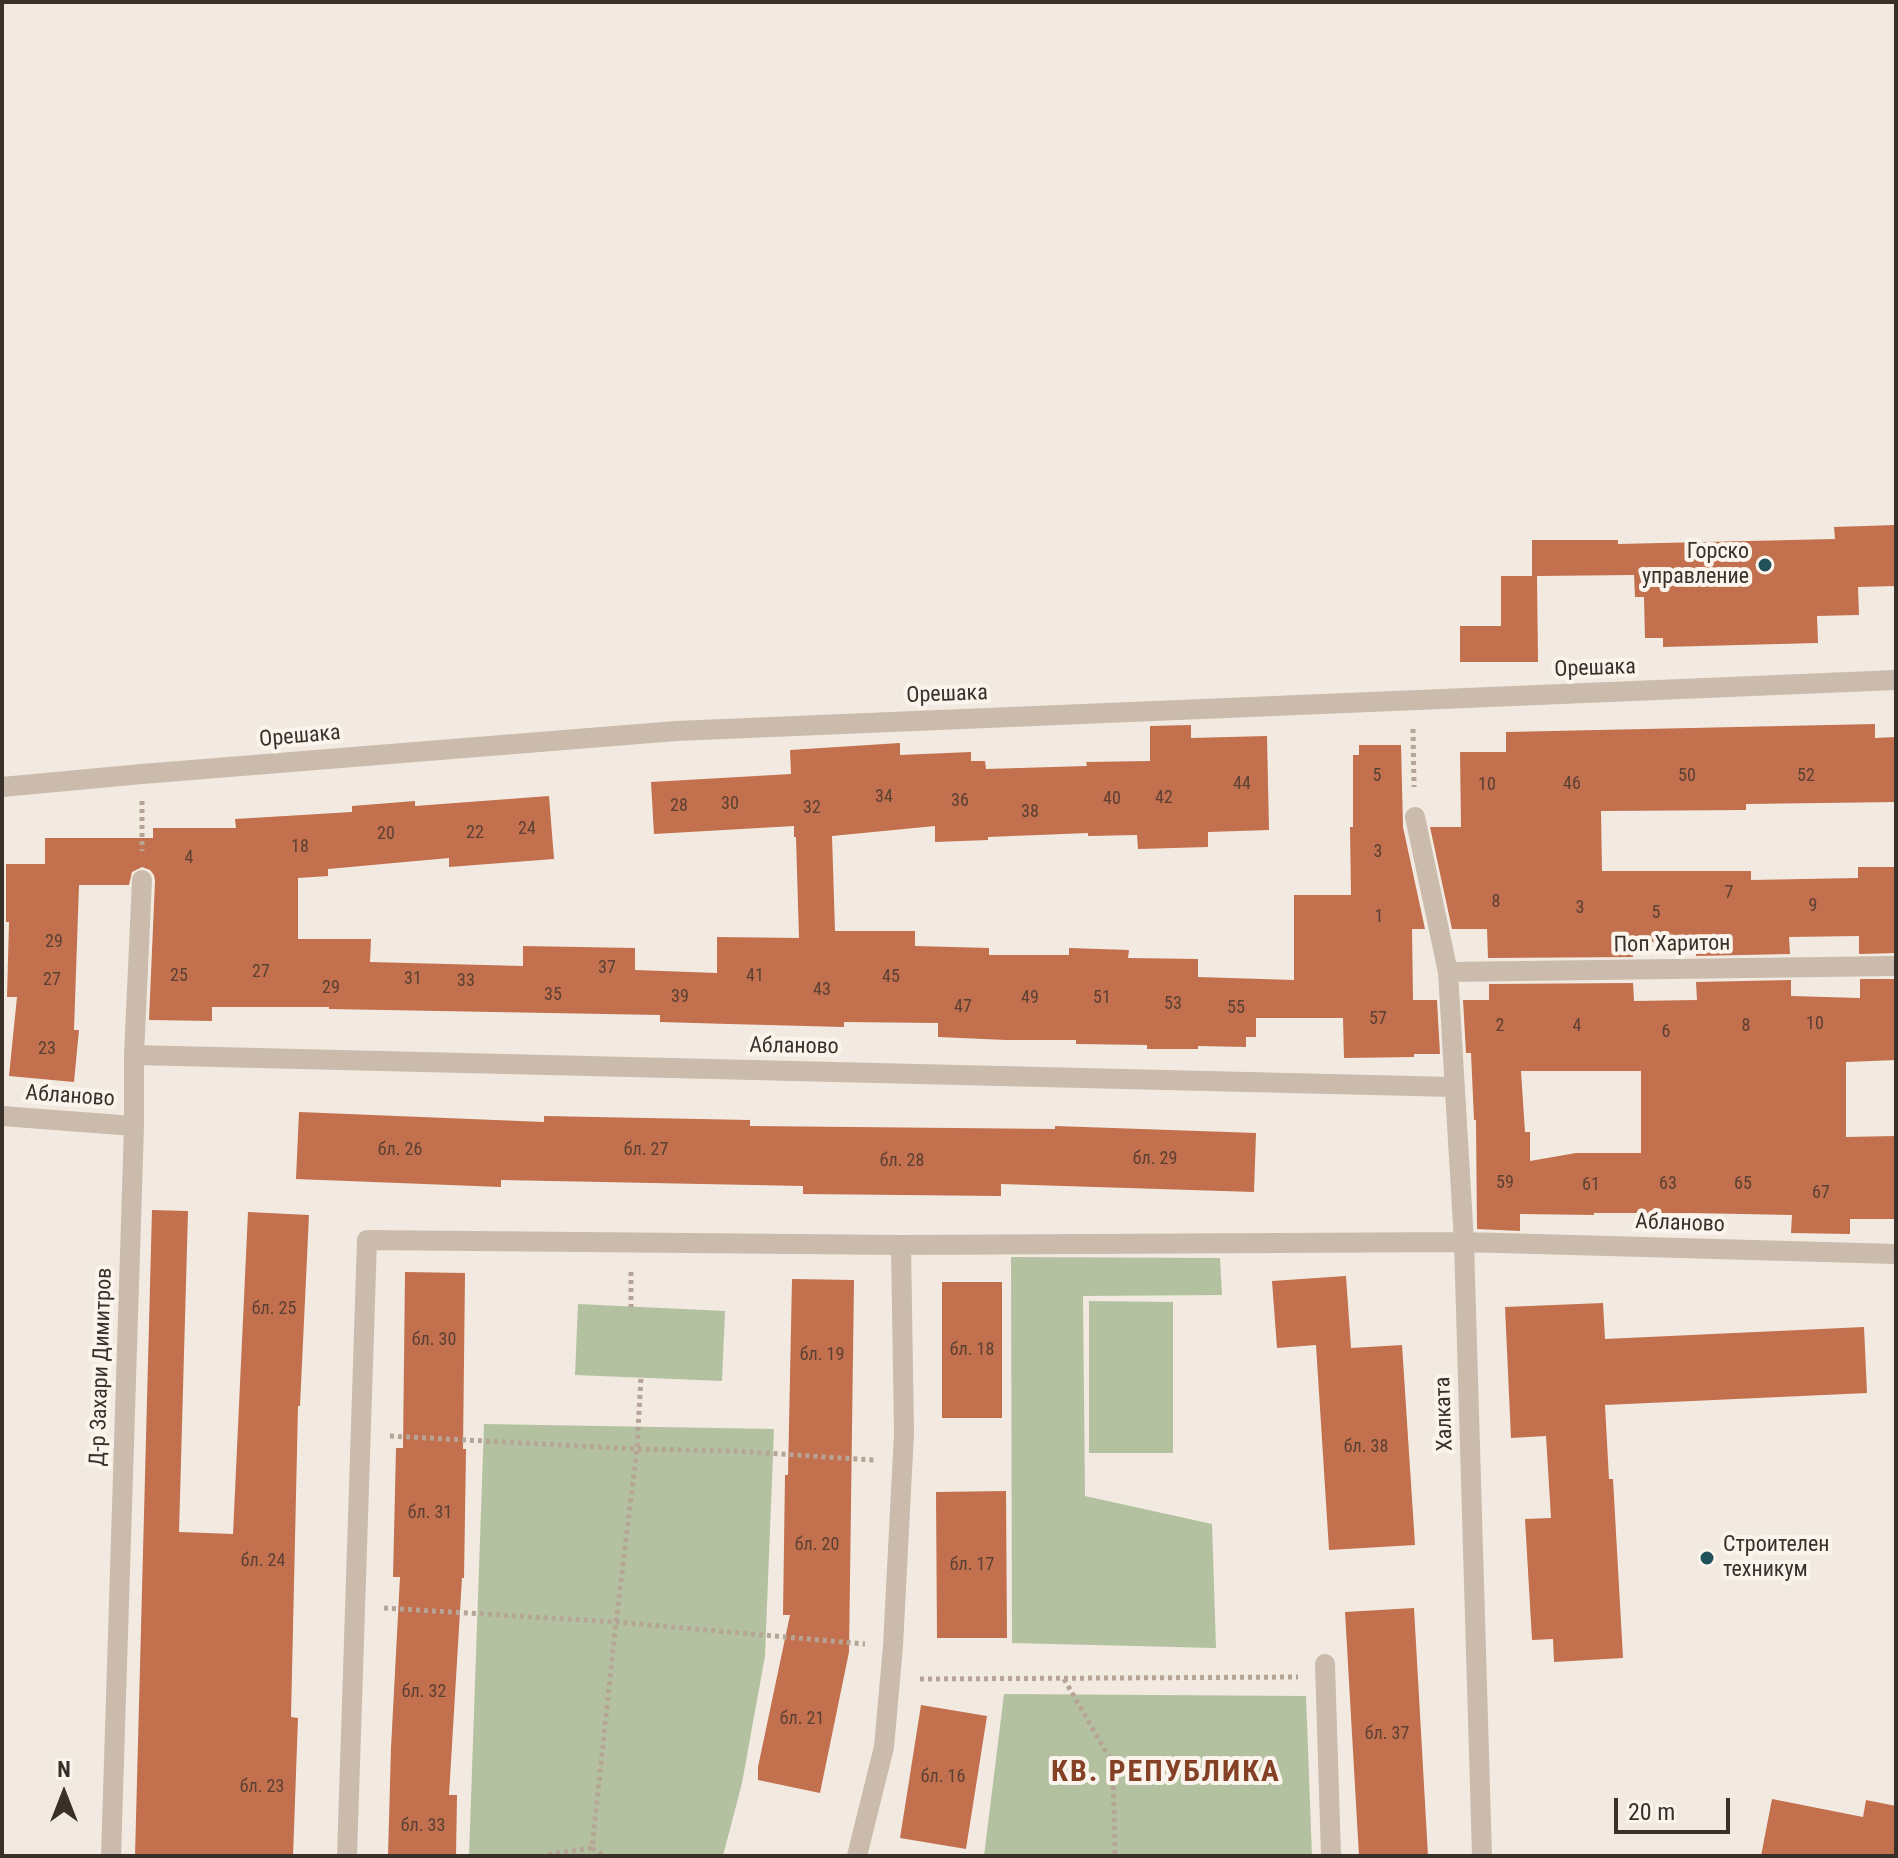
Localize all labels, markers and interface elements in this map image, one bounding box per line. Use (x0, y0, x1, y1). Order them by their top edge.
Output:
place label: Горско управление (1642, 539, 1749, 590)
marker: Горско управление (1756, 556, 1774, 574)
street label: Орешака (1554, 654, 1636, 684)
street label: Орешака (906, 680, 988, 710)
street label: Орешака (258, 720, 342, 754)
house number: 5 (1373, 765, 1381, 787)
house number: 50 (1678, 765, 1696, 787)
house number: 52 (1797, 765, 1815, 787)
house number: 44 (1233, 773, 1251, 795)
house number: 46 (1563, 773, 1581, 795)
house number: 10 (1478, 774, 1496, 796)
house number: 34 (875, 786, 893, 808)
house number: 42 (1155, 787, 1173, 809)
house number: 40 (1103, 788, 1121, 810)
house number: 36 (951, 790, 969, 812)
house number: 30 (721, 793, 739, 815)
house number: 28 (670, 795, 688, 817)
house number: 32 (803, 797, 821, 819)
house number: 38 (1021, 801, 1039, 823)
house number: 24 (518, 818, 536, 840)
house number: 22 (466, 822, 484, 844)
house number: 20 (377, 823, 395, 845)
house number: 18 (291, 836, 309, 858)
house number: 3 (1374, 841, 1382, 863)
house number: 4 (185, 847, 193, 869)
house number: 7 (1725, 882, 1733, 904)
house number: 8 (1492, 891, 1500, 913)
house number: 9 (1809, 895, 1817, 917)
house number: 3 (1576, 897, 1584, 919)
house number: 5 (1652, 902, 1660, 924)
house number: 1 (1375, 906, 1383, 928)
house number: 29 (45, 931, 63, 953)
street label: Поп Харитон (1613, 931, 1731, 959)
house number: 37 (598, 957, 616, 979)
house number: 27 (252, 961, 270, 983)
house number: 25 (170, 965, 188, 987)
house number: 41 (746, 965, 764, 987)
house number: 45 (882, 966, 900, 988)
house number: 31 (404, 968, 422, 990)
house number: 27 (43, 969, 61, 991)
house number: 33 (457, 970, 475, 992)
house number: 29 (322, 977, 340, 999)
house number: 43 (813, 979, 831, 1001)
house number: 35 (544, 984, 562, 1006)
house number: 39 (671, 986, 689, 1008)
house number: 49 (1021, 987, 1039, 1009)
house number: 51 (1093, 987, 1111, 1009)
house number: 53 (1164, 993, 1182, 1015)
house number: 47 (954, 996, 972, 1018)
house number: 55 (1227, 997, 1245, 1019)
house number: 57 (1369, 1008, 1387, 1030)
house number: 10 (1806, 1013, 1824, 1035)
house number: 2 (1496, 1015, 1504, 1037)
house number: 4 (1573, 1015, 1581, 1037)
house number: 8 (1742, 1015, 1750, 1037)
house number: 6 (1662, 1021, 1670, 1043)
street label: Абланово (749, 1033, 839, 1061)
house number: 23 (38, 1038, 56, 1060)
street label: Абланово (24, 1081, 116, 1113)
house number: бл. 26 (378, 1139, 422, 1161)
house number: бл. 27 (624, 1139, 668, 1161)
house number: бл. 29 (1133, 1148, 1177, 1170)
house number: бл. 28 (880, 1150, 924, 1172)
house number: 59 (1496, 1172, 1514, 1194)
house number: 63 (1659, 1173, 1677, 1195)
house number: 65 (1734, 1173, 1752, 1195)
house number: 61 (1582, 1174, 1600, 1196)
house number: 67 (1812, 1182, 1830, 1204)
street label: Абланово (1635, 1209, 1725, 1239)
street label: Д-р Захари Димитров (85, 1267, 119, 1467)
house number: бл. 25 (252, 1298, 296, 1320)
house number: бл. 30 (412, 1329, 456, 1351)
house number: бл. 18 (950, 1339, 994, 1361)
house number: бл. 19 (800, 1344, 844, 1366)
street label: Халката (1431, 1376, 1459, 1452)
house number: бл. 38 (1344, 1436, 1388, 1458)
house number: бл. 31 (408, 1502, 452, 1524)
place label: Строителен техникум (1723, 1532, 1829, 1584)
house number: бл. 20 (795, 1534, 839, 1556)
marker: Строителен техникум (1698, 1549, 1716, 1567)
house number: бл. 24 (241, 1550, 285, 1572)
house number: бл. 17 (950, 1554, 994, 1576)
house number: бл. 32 (402, 1681, 446, 1703)
house number: бл. 21 (780, 1708, 824, 1730)
house number: бл. 37 (1365, 1723, 1409, 1745)
north arrow (24, 1754, 104, 1834)
district label: КВ. РЕПУБЛИКА (1051, 1755, 1281, 1791)
text: N (57, 1757, 71, 1782)
house number: бл. 16 (921, 1766, 965, 1788)
house number: бл. 23 (240, 1776, 284, 1798)
scale bar (1618, 1782, 1734, 1832)
text: 20 m (1628, 1798, 1675, 1826)
house number: бл. 33 (401, 1815, 445, 1837)

